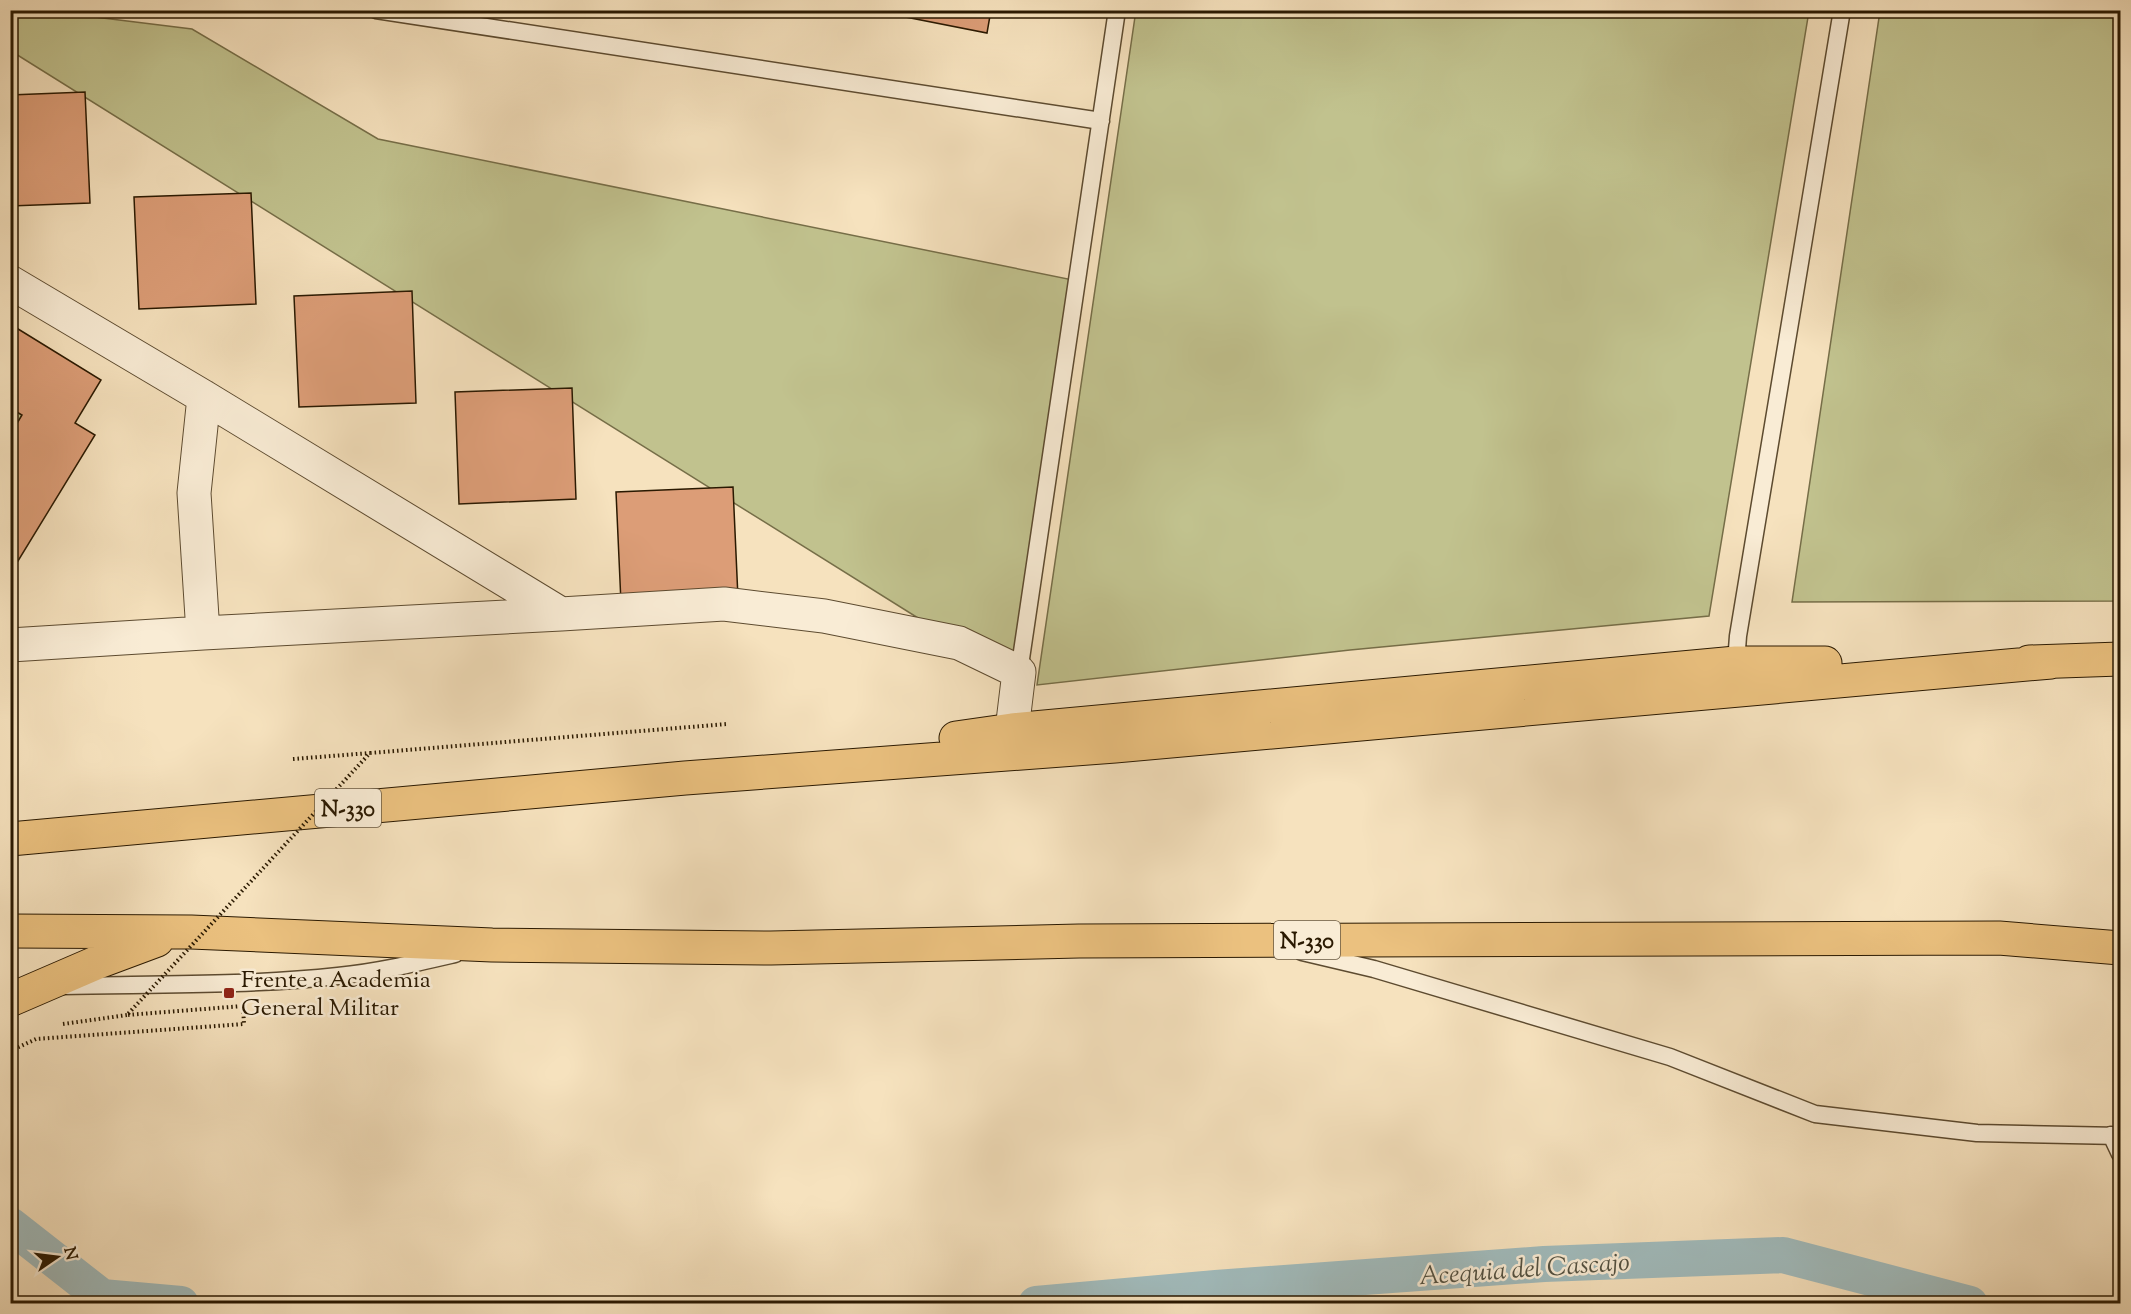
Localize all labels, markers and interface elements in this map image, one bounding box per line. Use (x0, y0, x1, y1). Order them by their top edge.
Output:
road number: N-330 (315, 789, 381, 827)
road number: N-330 (1274, 921, 1340, 959)
place label: Frente a Academia General Militar (241, 964, 431, 1026)
marker: Frente a Academia General Militar (222, 986, 236, 1000)
north arrow (27, 1227, 87, 1287)
text: N (56, 1245, 82, 1263)
water label: Acequia del Cascajo (1418, 1245, 1631, 1296)

